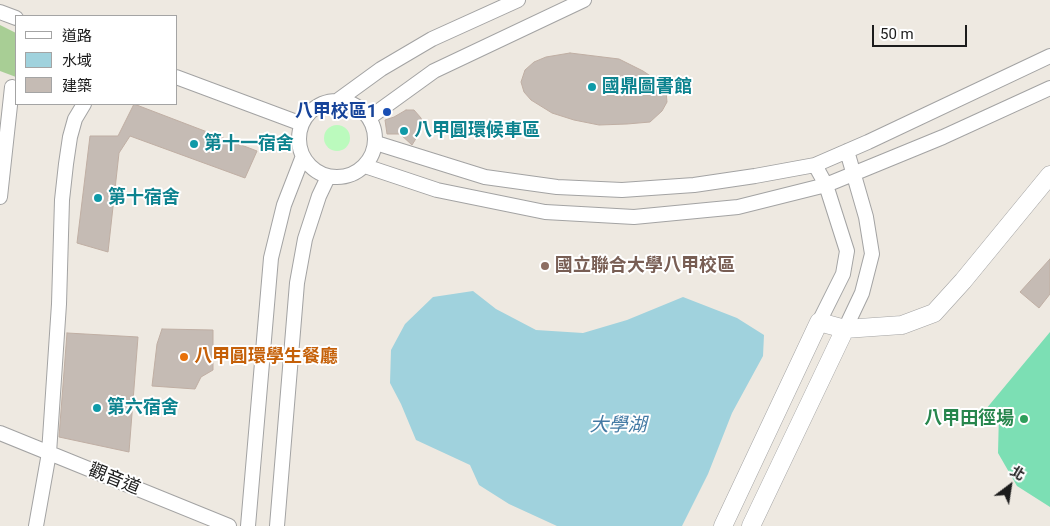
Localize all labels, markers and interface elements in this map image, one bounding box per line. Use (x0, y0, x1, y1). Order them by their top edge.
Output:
legend (15, 15, 178, 105)
scale bar (875, 15, 970, 47)
text: 50 m (880, 25, 914, 43)
text: 道路 (62, 27, 92, 45)
text: 水域 (62, 52, 92, 70)
place label: 國鼎圖書館 (602, 76, 692, 98)
text: 建築 (62, 77, 92, 95)
marker: 國鼎圖書館 (586, 81, 598, 93)
place label: 八甲校區1 (295, 101, 377, 123)
marker: 八甲校區1 (381, 106, 393, 118)
place label: 八甲圓環候車區 (414, 120, 540, 142)
marker: 八甲圓環候車區 (398, 125, 410, 137)
place label: 第十一宿舍 (204, 133, 294, 155)
marker: 第十一宿舍 (188, 138, 200, 150)
place label: 第十宿舍 (108, 187, 180, 209)
marker: 第十宿舍 (92, 192, 104, 204)
place label: 國立聯合大學八甲校區 (555, 255, 735, 277)
marker: 國立聯合大學八甲校區 (539, 260, 551, 272)
place label: 八甲圓環學生餐廳 (194, 346, 338, 368)
marker: 八甲圓環學生餐廳 (178, 351, 190, 363)
place label: 第六宿舍 (107, 397, 179, 419)
marker: 第六宿舍 (91, 402, 103, 414)
place label: 八甲田徑場 (924, 408, 1014, 430)
marker: 八甲田徑場 (1018, 413, 1030, 425)
water label: 大學湖 (590, 415, 646, 437)
street label: 觀音道 (85, 460, 143, 500)
north arrow (985, 461, 1035, 511)
text: 北 (1008, 463, 1028, 484)

